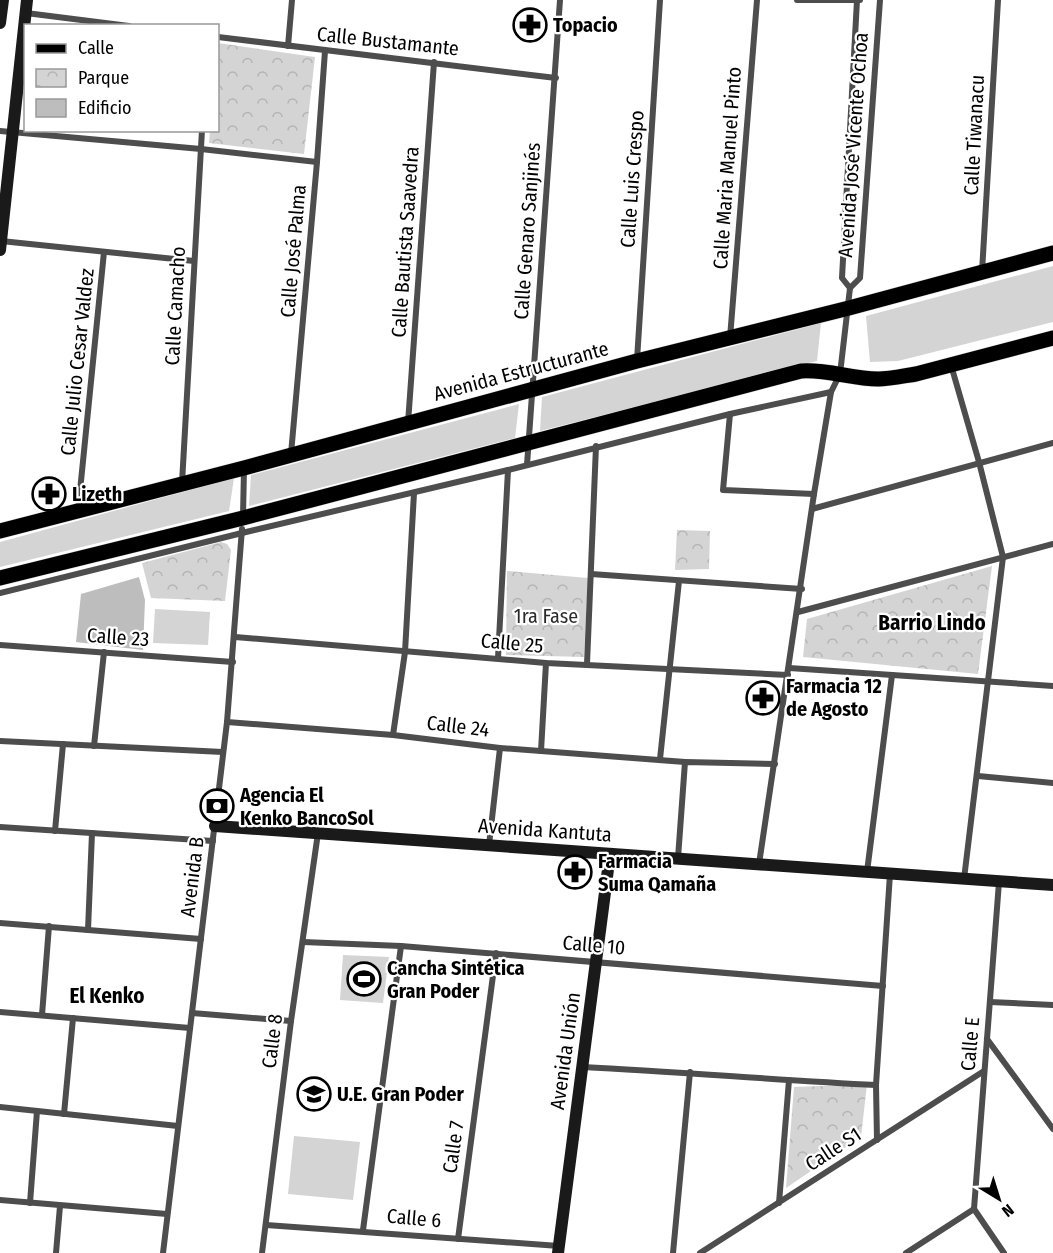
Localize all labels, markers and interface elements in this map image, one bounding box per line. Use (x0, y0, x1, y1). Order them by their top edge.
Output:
pharmacy icon: Topacio (512, 7, 548, 43)
place label: Topacio (553, 13, 618, 37)
street label: Calle Bustamante (316, 22, 460, 60)
legend (24, 24, 219, 132)
street label: Avenida José Vicente Ochoa (833, 32, 873, 258)
text: Calle (78, 37, 114, 59)
street label: Calle Maria Manuel Pinto (708, 66, 746, 270)
text: Parque (78, 67, 129, 89)
street label: Calle Tiwanacu (959, 74, 989, 196)
text: Edificio (78, 97, 131, 119)
street label: Calle Luis Crespo (615, 109, 649, 249)
street label: Calle Genaro Sanjinés (509, 142, 545, 320)
street label: Calle Bautista Saavedra (386, 146, 424, 338)
street label: Calle José Palma (275, 184, 311, 318)
street label: Calle Camacho (160, 246, 190, 366)
street label: Calle Julio Cesar Valdez (55, 267, 99, 457)
street label: Avenida Estructurante (431, 336, 611, 406)
pharmacy icon: Lizeth (31, 476, 67, 512)
place label: Lizeth (72, 482, 122, 506)
park label: 1ra Fase (514, 604, 578, 628)
district label: Barrio Lindo (878, 610, 986, 636)
street label: Calle 23 (86, 623, 150, 651)
street label: Calle 25 (480, 628, 544, 658)
place label: Farmacia 12 de Agosto (786, 674, 882, 721)
pharmacy icon: Farmacia 12 de Agosto (745, 680, 781, 716)
street label: Calle 24 (425, 710, 491, 742)
place label: Agencia El Kenko BancoSol (239, 783, 374, 830)
bank icon: Agencia El Kenko BancoSol (199, 788, 235, 824)
street label: Avenida Kantuta (477, 813, 613, 847)
street label: Avenida B (175, 835, 209, 919)
place label: Farmacia Suma Qamaña (598, 849, 716, 896)
pharmacy icon: Farmacia Suma Qamaña (557, 854, 593, 890)
street label: Calle 10 (562, 930, 626, 960)
place label: Cancha Sintética Gran Poder (387, 956, 525, 1003)
sports icon: Cancha Sintética Gran Poder (346, 961, 382, 997)
district label: El Kenko (70, 983, 144, 1009)
street label: Avenida Unión (545, 991, 585, 1111)
street label: Calle 8 (257, 1012, 287, 1070)
street label: Calle E (956, 1016, 984, 1072)
school or university icon: U.E. Gran Poder (296, 1076, 332, 1112)
place label: U.E. Gran Poder (337, 1082, 464, 1106)
street label: Calle 7 (437, 1119, 469, 1175)
street label: Calle S1 (801, 1122, 865, 1176)
north arrow (969, 1169, 1029, 1229)
text: N (998, 1200, 1018, 1221)
street label: Calle 6 (386, 1204, 442, 1232)

